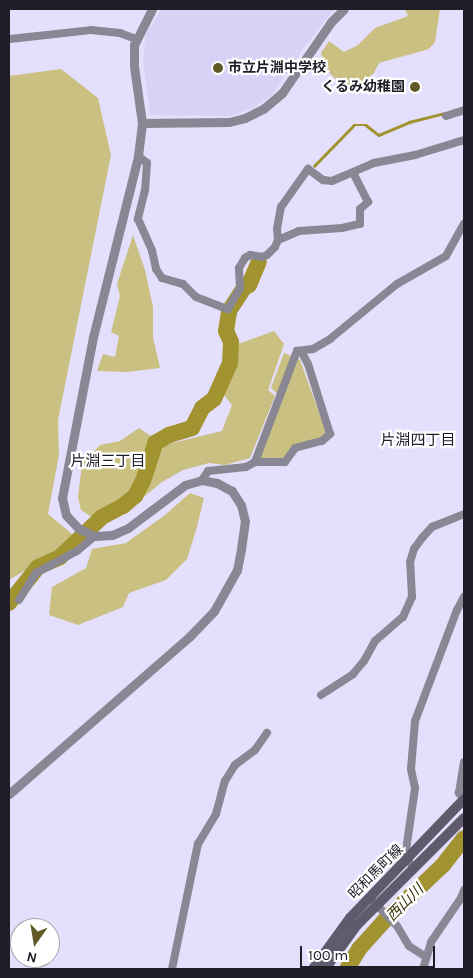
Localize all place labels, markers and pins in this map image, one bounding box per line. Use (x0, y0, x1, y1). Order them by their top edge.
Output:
place label: 市立片淵中学校 (228, 60, 326, 76)
marker: 市立片淵中学校 (212, 62, 224, 74)
place label: くるみ幼稚園 (321, 79, 405, 95)
marker: くるみ幼稚園 (409, 81, 421, 93)

